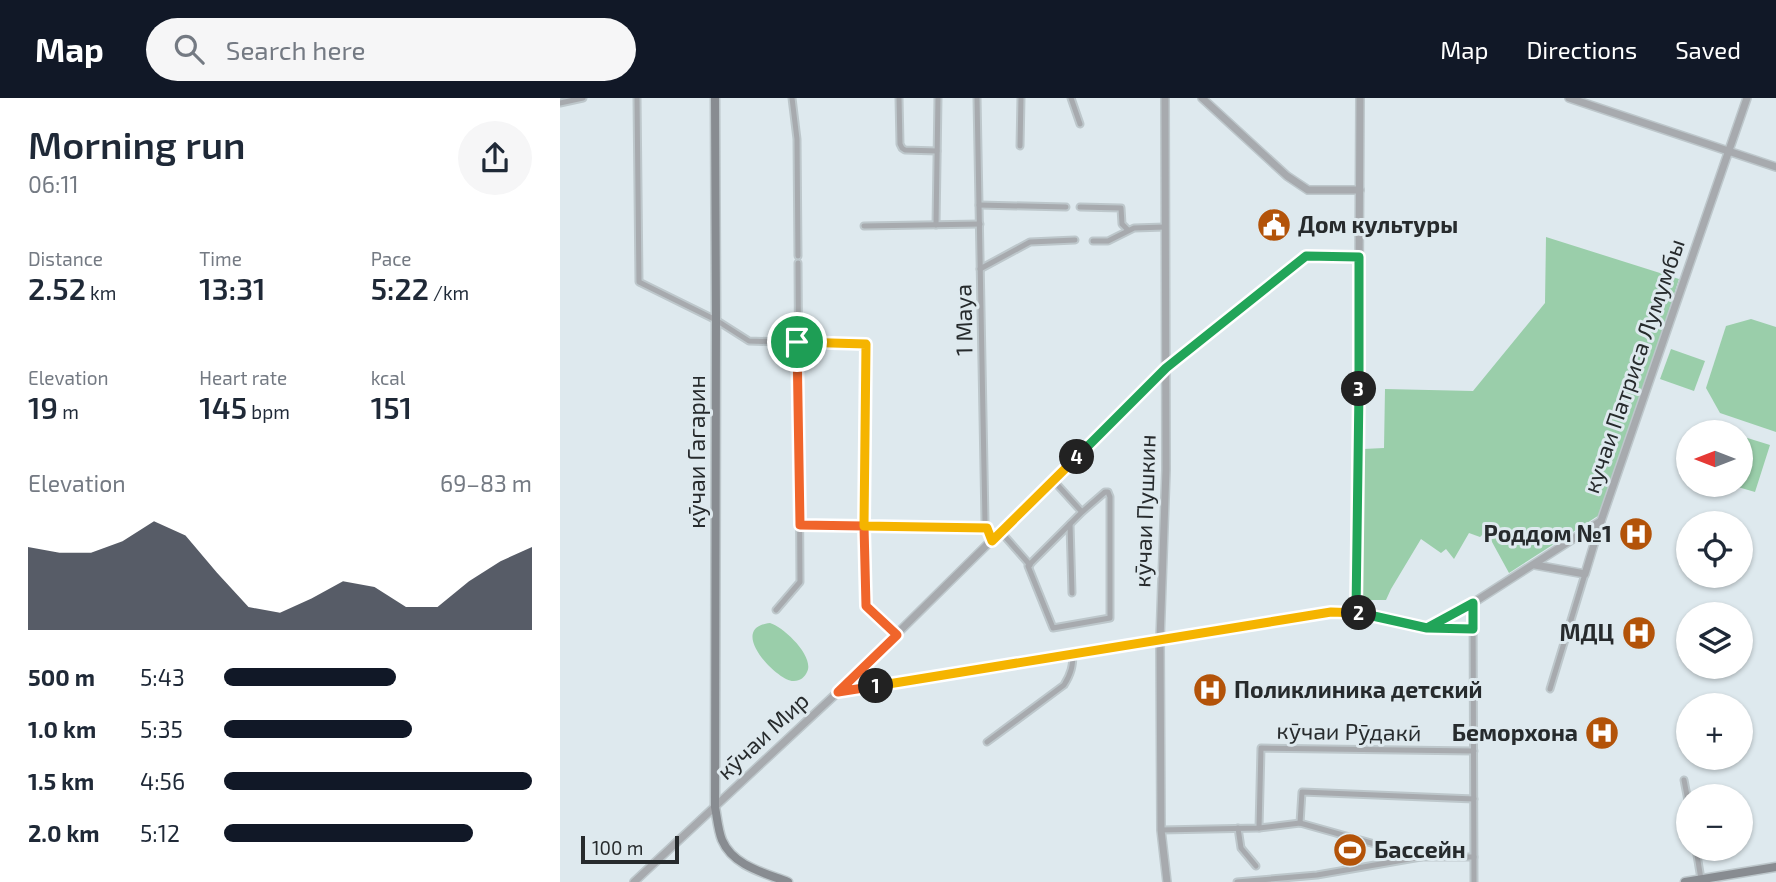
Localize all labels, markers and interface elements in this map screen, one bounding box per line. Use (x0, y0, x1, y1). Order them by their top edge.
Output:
search box (146, 18, 636, 81)
text: Map (35, 29, 104, 69)
icon: search (170, 30, 208, 68)
text: Search here (226, 34, 365, 65)
text: Map (1440, 35, 1488, 64)
text: Directions (1526, 35, 1637, 64)
text: Saved (1675, 35, 1741, 64)
text: Morning run (28, 121, 246, 167)
button: share (458, 121, 532, 195)
text: 06:11 (28, 170, 79, 198)
public building icon: Дом культуры (1255, 206, 1293, 244)
place label: Дом культуры (1298, 210, 1458, 238)
street label: кучаи Патриса Лумумбы (1576, 235, 1691, 497)
text: Distance (28, 247, 103, 270)
text: Time (199, 247, 242, 270)
text: Pace (371, 247, 412, 270)
text: 2.52 (28, 270, 86, 306)
text: 13:31 (199, 270, 266, 306)
text: 5:22 (371, 270, 429, 306)
text: km (86, 281, 116, 304)
text: /km (429, 281, 469, 304)
street label: 1 Maya (948, 284, 978, 356)
pin (767, 312, 827, 372)
icon: arrive (778, 323, 816, 361)
text: Elevation (28, 366, 109, 389)
text: Heart rate (199, 366, 287, 389)
text: kcal (371, 366, 405, 389)
pin: 3 (1342, 372, 1376, 406)
street label: кӯчаи Гагарин (682, 375, 711, 529)
text: 3 (1353, 377, 1364, 400)
text: 19 (28, 389, 58, 425)
text: 145 (199, 389, 247, 425)
text: 151 (371, 389, 412, 425)
text: m (58, 400, 79, 423)
text: bpm (247, 400, 290, 423)
north arrow (1676, 420, 1754, 497)
map controls (1676, 420, 1753, 861)
street label: кӯчаи Пушкин (1127, 434, 1162, 588)
pin: 4 (1060, 440, 1094, 474)
text: 4 (1070, 445, 1083, 468)
text: Elevation (28, 469, 126, 497)
text: 69–83 m (440, 469, 532, 497)
button: locate (1676, 511, 1753, 588)
hospital icon: Роддом №1 (1617, 515, 1655, 553)
place label: Роддом №1 (1484, 519, 1612, 547)
pin: 2 (1342, 596, 1376, 630)
text: 2 (1353, 601, 1364, 624)
button: layers (1676, 602, 1753, 679)
hospital icon: МДЦ (1620, 614, 1658, 652)
place label: МДЦ (1559, 618, 1614, 646)
text: 500 m (28, 663, 95, 691)
text: 5:43 (140, 663, 185, 691)
pin: 1 (858, 668, 894, 704)
hospital icon: Поликлиника детский (1191, 671, 1229, 709)
text: 1 (871, 674, 880, 697)
place label: Поликлиника детский (1234, 675, 1483, 703)
street label: кӯчаи Мир (711, 686, 815, 786)
button: + (1676, 693, 1753, 770)
hospital icon: Беморхона (1583, 714, 1621, 752)
text: 1.0 km (28, 715, 96, 743)
text: 5:35 (140, 715, 183, 743)
street label: кӯчаи Рӯдакӣ (1276, 716, 1422, 747)
place label: Беморхона (1452, 718, 1578, 746)
text: 1.5 km (28, 767, 94, 795)
text: 4:56 (140, 767, 185, 795)
button: − (1676, 784, 1753, 861)
text: 2.0 km (28, 819, 100, 847)
text: 5:12 (140, 819, 180, 847)
sports icon: Бассейн (1331, 831, 1369, 869)
scale bar (581, 833, 679, 865)
place label: Бассейн (1374, 835, 1466, 863)
text: 100 m (592, 836, 643, 859)

